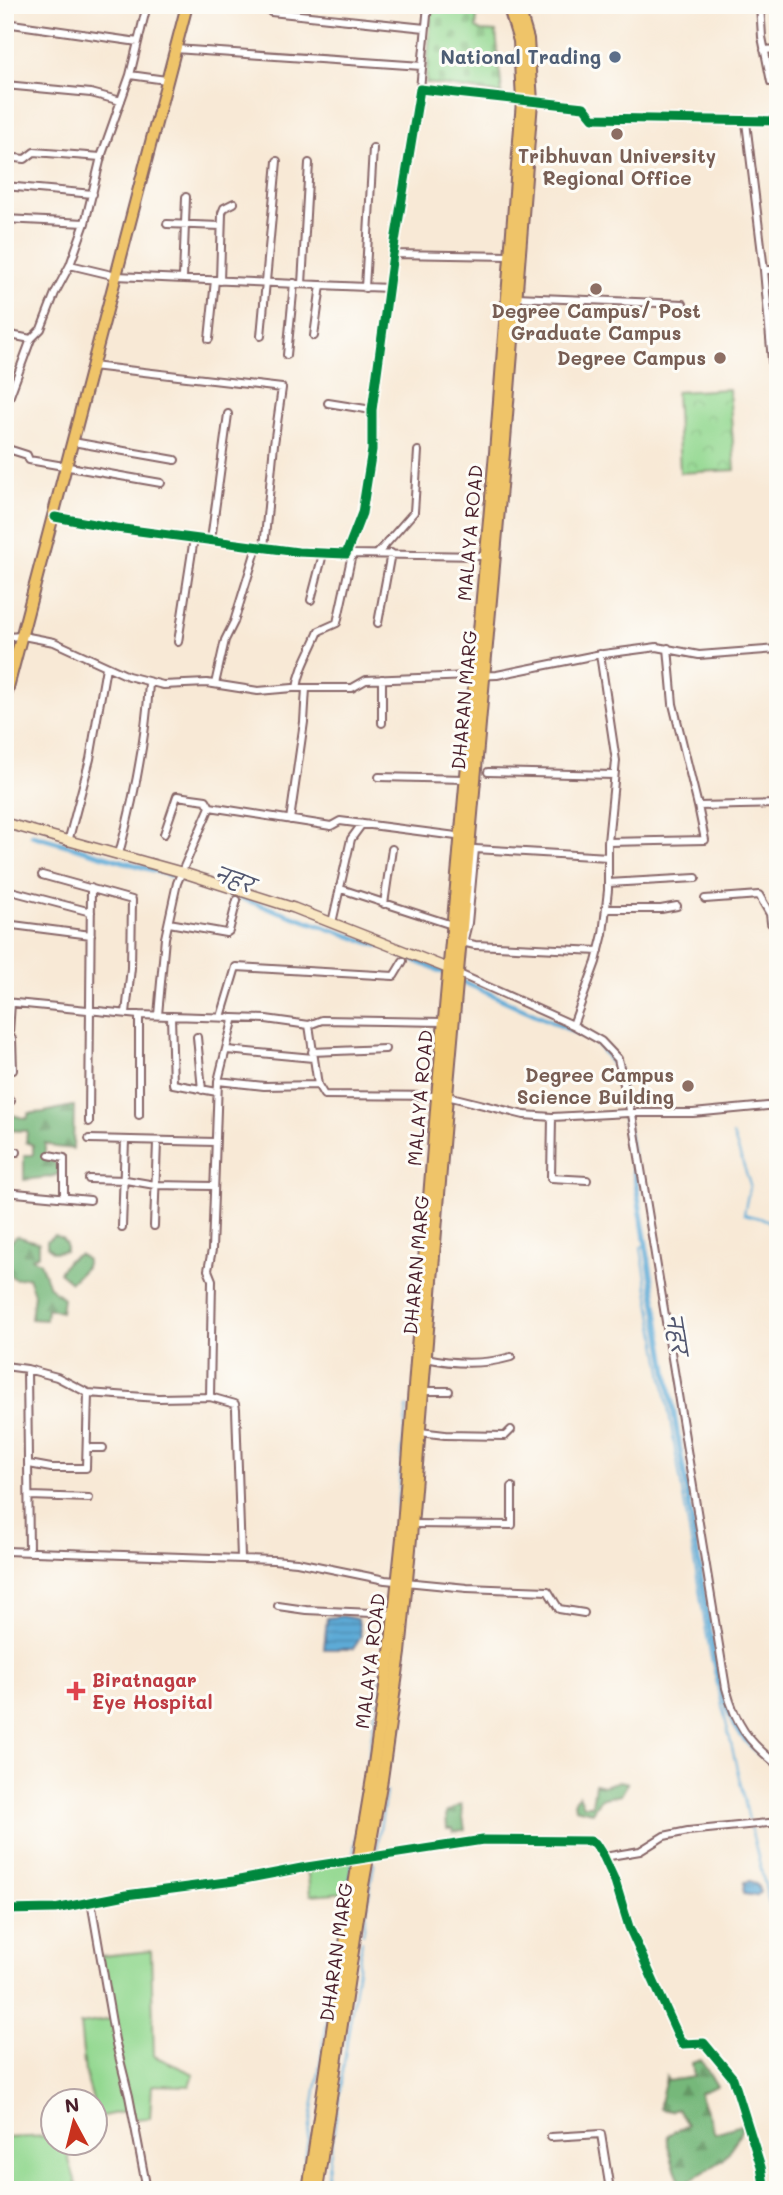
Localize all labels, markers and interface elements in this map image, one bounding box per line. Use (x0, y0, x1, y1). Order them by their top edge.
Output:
place label: National Trading (441, 44, 601, 69)
marker: National Trading (607, 49, 623, 65)
marker: Tribhuvan University Regional Office (609, 126, 625, 142)
place label: Tribhuvan University Regional Office (518, 143, 716, 190)
marker: Degree Campus/ Post Graduate Campus (588, 281, 604, 297)
place label: Degree Campus/ Post Graduate Campus (491, 298, 701, 345)
place label: Degree Campus (557, 345, 706, 370)
marker: Degree Campus (712, 350, 728, 366)
street label: MALAYA ROAD (451, 464, 488, 602)
street label: DHARAN MARG (445, 629, 482, 771)
water label: नहर (211, 859, 263, 900)
street label: MALAYA ROAD (401, 1029, 438, 1167)
place label: Degree Campus Science Building (517, 1062, 674, 1109)
marker: Degree Campus Science Building (680, 1078, 696, 1094)
street label: DHARAN MARG (397, 1194, 434, 1336)
water label: नहर (661, 1312, 695, 1361)
street label: MALAYA ROAD (349, 1592, 390, 1730)
place label: Biratnagar Eye Hospital (92, 1667, 213, 1714)
marker: Biratnagar Eye Hospital (66, 1681, 86, 1701)
street label: DHARAN MARG (313, 1881, 358, 2023)
north arrow (38, 2086, 108, 2156)
text: N (63, 2091, 81, 2118)

